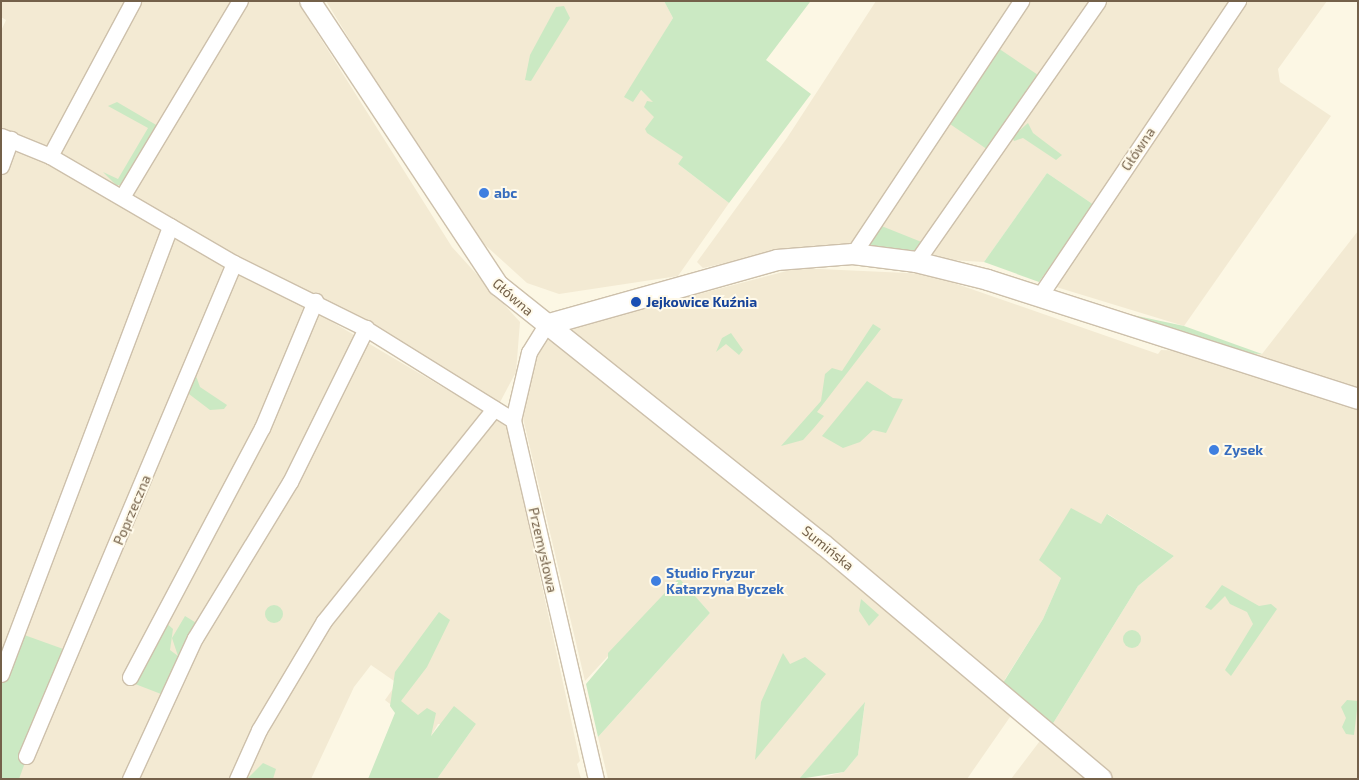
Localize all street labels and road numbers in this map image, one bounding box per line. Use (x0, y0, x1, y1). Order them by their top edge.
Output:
street label: Główna (1117, 124, 1159, 174)
street label: Główna (489, 275, 537, 319)
street label: Poprzeczna (110, 473, 154, 547)
street label: Przemysłowa (525, 506, 561, 594)
street label: Sumińska (799, 522, 857, 574)

